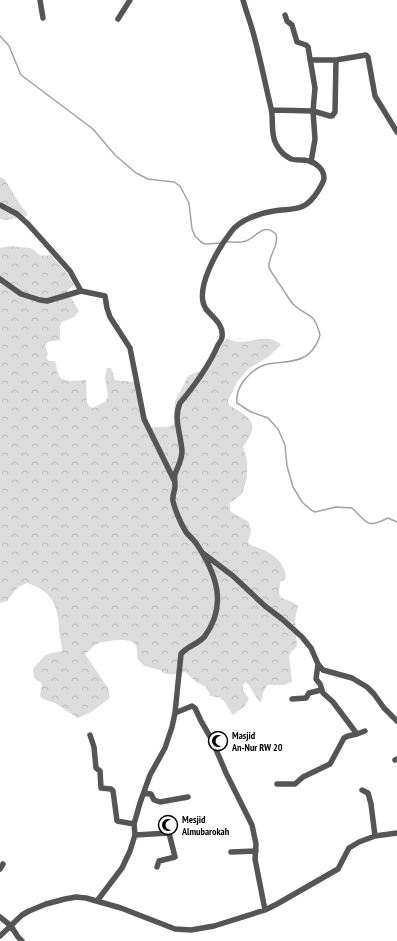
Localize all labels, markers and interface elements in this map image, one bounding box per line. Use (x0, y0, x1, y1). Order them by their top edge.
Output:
place label: Masjid An-Nur RW 20 (231, 729, 283, 754)
mosque icon: Masjid An-Nur RW 20 (207, 730, 229, 752)
place label: Mesjid Almubarokah (181, 813, 230, 838)
mosque icon: Mesjid Almubarokah (157, 814, 179, 836)

